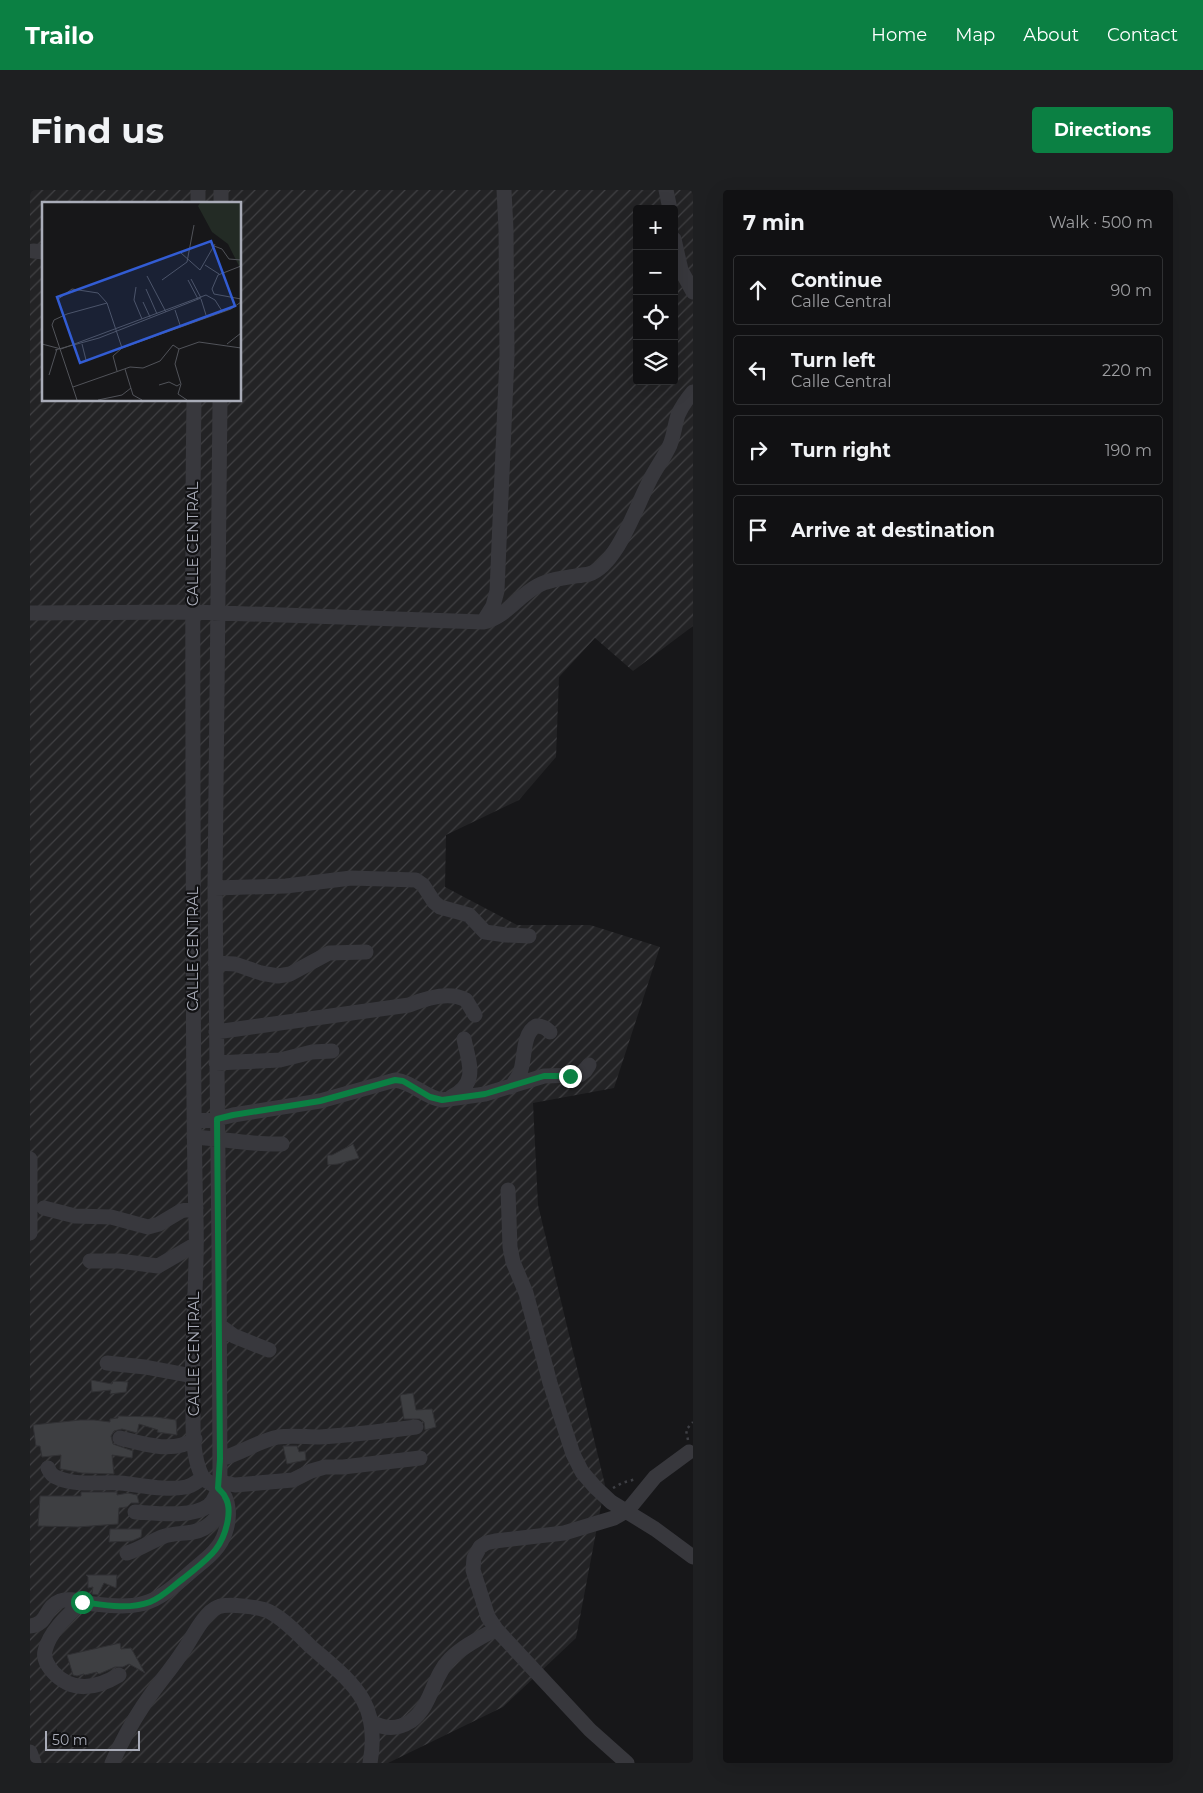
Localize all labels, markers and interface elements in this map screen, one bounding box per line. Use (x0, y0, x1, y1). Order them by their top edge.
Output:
text: Trailo (25, 21, 94, 50)
text: Home (871, 24, 927, 46)
text: Map (955, 24, 995, 46)
text: About (1023, 24, 1079, 46)
text: Contact (1107, 24, 1178, 46)
button: Directions (1032, 107, 1173, 153)
text: Find us (30, 109, 164, 152)
inset map (42, 202, 241, 401)
map controls (633, 205, 678, 385)
button: + (633, 205, 678, 250)
text: 7 min (743, 210, 805, 235)
text: Walk · 500 m (1049, 213, 1153, 232)
button: − (633, 250, 678, 295)
text: Continue (791, 269, 882, 292)
icon: ahead (744, 276, 772, 304)
text: 90 m (1110, 281, 1152, 300)
text: Calle Central (791, 292, 892, 311)
button: locate (633, 295, 678, 340)
button: layers (633, 340, 678, 385)
text: Turn left (791, 349, 876, 372)
icon: left (744, 356, 772, 384)
text: 220 m (1102, 361, 1152, 380)
text: Calle Central (791, 372, 892, 391)
icon: right (744, 436, 772, 464)
text: Turn right (791, 439, 891, 462)
text: 190 m (1105, 441, 1152, 460)
street label: CALLE CENTRAL (183, 482, 202, 606)
icon: arrive (744, 516, 772, 544)
text: Arrive at destination (791, 519, 995, 542)
street label: CALLE CENTRAL (183, 887, 202, 1011)
route end (559, 1065, 582, 1088)
street label: CALLE CENTRAL (184, 1292, 203, 1416)
route start (71, 1591, 94, 1614)
scale bar (45, 1728, 140, 1751)
text: 50 m (52, 1731, 88, 1749)

